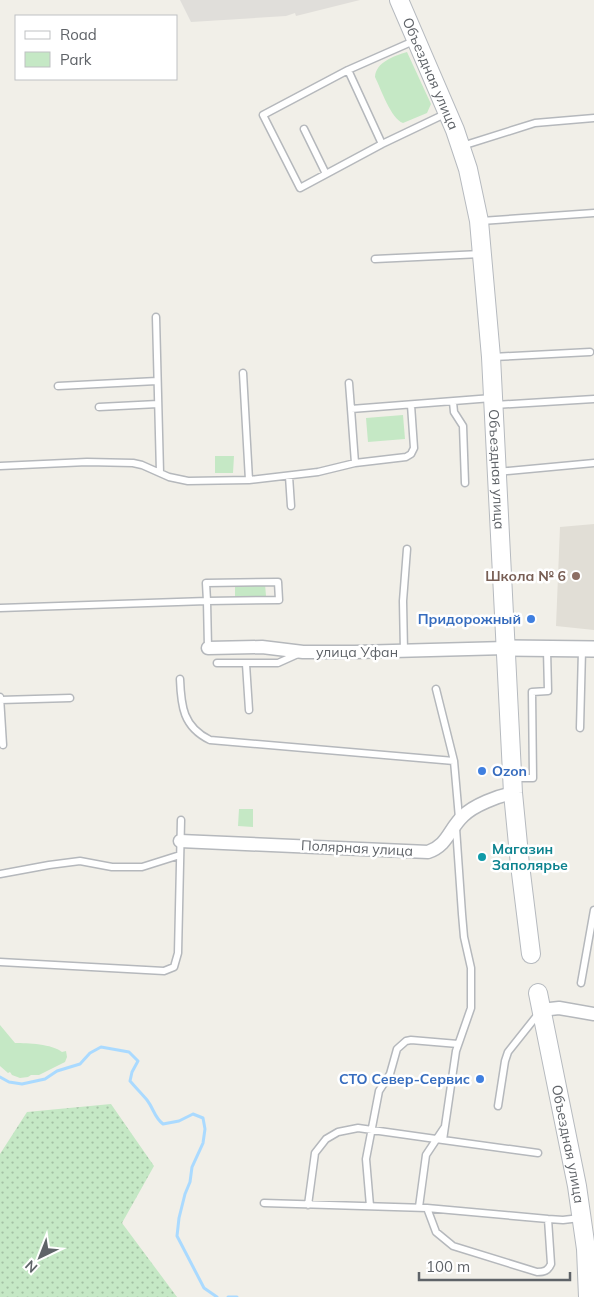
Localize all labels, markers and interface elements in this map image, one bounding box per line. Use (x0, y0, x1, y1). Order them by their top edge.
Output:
legend (15, 15, 178, 80)
street label: Объездная улица (399, 15, 463, 132)
text: Road (60, 25, 97, 44)
text: Park (60, 50, 92, 69)
street label: Объездная улица (485, 409, 509, 530)
place label: Школа № 6 (485, 567, 566, 585)
marker: Школа № 6 (570, 570, 582, 582)
place label: Придорожный (418, 610, 521, 628)
marker: Придорожный (525, 613, 537, 625)
street label: улица Уфан (316, 643, 398, 661)
place label: Ozon (492, 762, 527, 780)
marker: Ozon (476, 765, 488, 777)
street label: Полярная улица (301, 836, 413, 860)
place label: Магазин Заполярье (492, 840, 568, 874)
marker: Магазин Заполярье (476, 851, 488, 863)
place label: СТО Север-Сервис (339, 1070, 470, 1088)
marker: СТО Север-Сервис (474, 1073, 486, 1085)
street label: Объездная улица (548, 1083, 588, 1204)
north arrow (15, 1232, 65, 1282)
scale bar (419, 1250, 570, 1282)
text: N (21, 1256, 41, 1277)
text: 100 m (426, 1257, 470, 1276)

